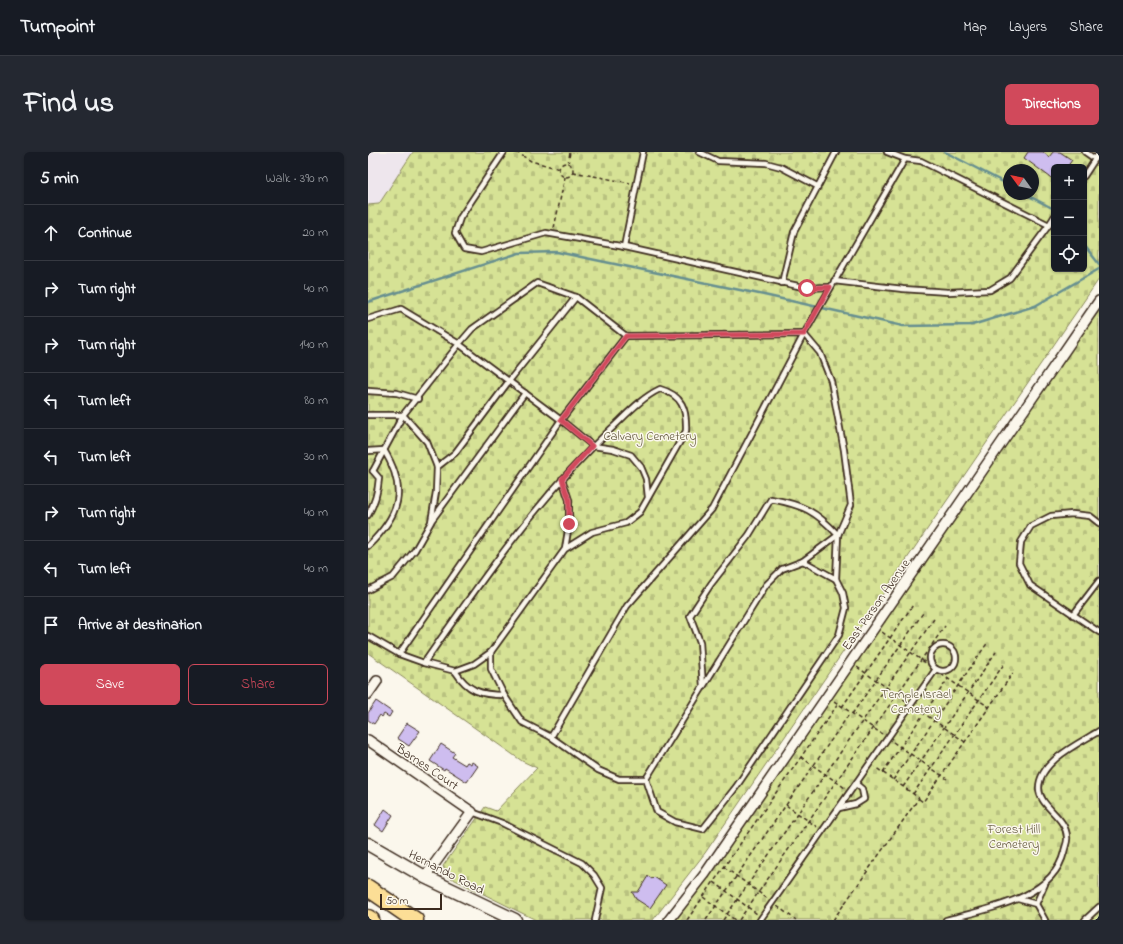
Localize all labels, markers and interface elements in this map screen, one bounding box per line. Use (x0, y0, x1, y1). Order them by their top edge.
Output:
text: Turnpoint (20, 14, 95, 41)
text: Map (963, 17, 987, 38)
text: Layers (1009, 17, 1047, 38)
text: Share (1069, 17, 1103, 38)
text: Find us (24, 84, 114, 125)
button: Directions (1005, 84, 1099, 125)
north arrow (1003, 164, 1039, 200)
map controls (1051, 164, 1087, 272)
button: + (1051, 164, 1087, 200)
text: 5 min (40, 166, 79, 191)
text: Walk · 390 m (266, 169, 328, 188)
button: − (1051, 200, 1087, 236)
icon: ahead (40, 222, 62, 244)
text: Continue (78, 222, 132, 244)
text: 20 m (303, 223, 328, 242)
button: locate (1051, 236, 1087, 272)
icon: right (40, 278, 62, 300)
text: Turn right (78, 278, 136, 300)
text: 40 m (304, 279, 328, 298)
route start (798, 279, 816, 297)
icon: right (40, 334, 62, 356)
text: Turn right (78, 334, 136, 356)
text: 140 m (300, 335, 328, 354)
icon: left (40, 390, 62, 412)
text: Turn left (78, 390, 131, 412)
text: 80 m (304, 391, 328, 410)
park label: Calvary Cemetery (603, 427, 697, 447)
icon: left (40, 446, 62, 468)
text: Turn left (78, 446, 131, 468)
text: 30 m (304, 447, 328, 466)
icon: right (40, 502, 62, 524)
text: Turn right (78, 502, 136, 524)
text: 40 m (304, 503, 328, 522)
route end (560, 515, 578, 533)
street label: East Person Avenue (838, 555, 915, 654)
icon: left (40, 558, 62, 580)
text: Turn left (78, 558, 131, 580)
text: 40 m (304, 559, 328, 578)
icon: arrive (40, 614, 62, 636)
text: Arrive at destination (78, 614, 202, 636)
button: Save (40, 664, 180, 705)
button: Share (188, 664, 328, 705)
park label: Temple Israel Cemetery (881, 685, 951, 720)
street label: Barnes Court (391, 739, 463, 795)
park label: Forest Hill Cemetery (987, 820, 1040, 855)
street label: Hernando Road (405, 845, 488, 900)
scale bar (380, 892, 442, 911)
text: 50 m (386, 893, 408, 909)

